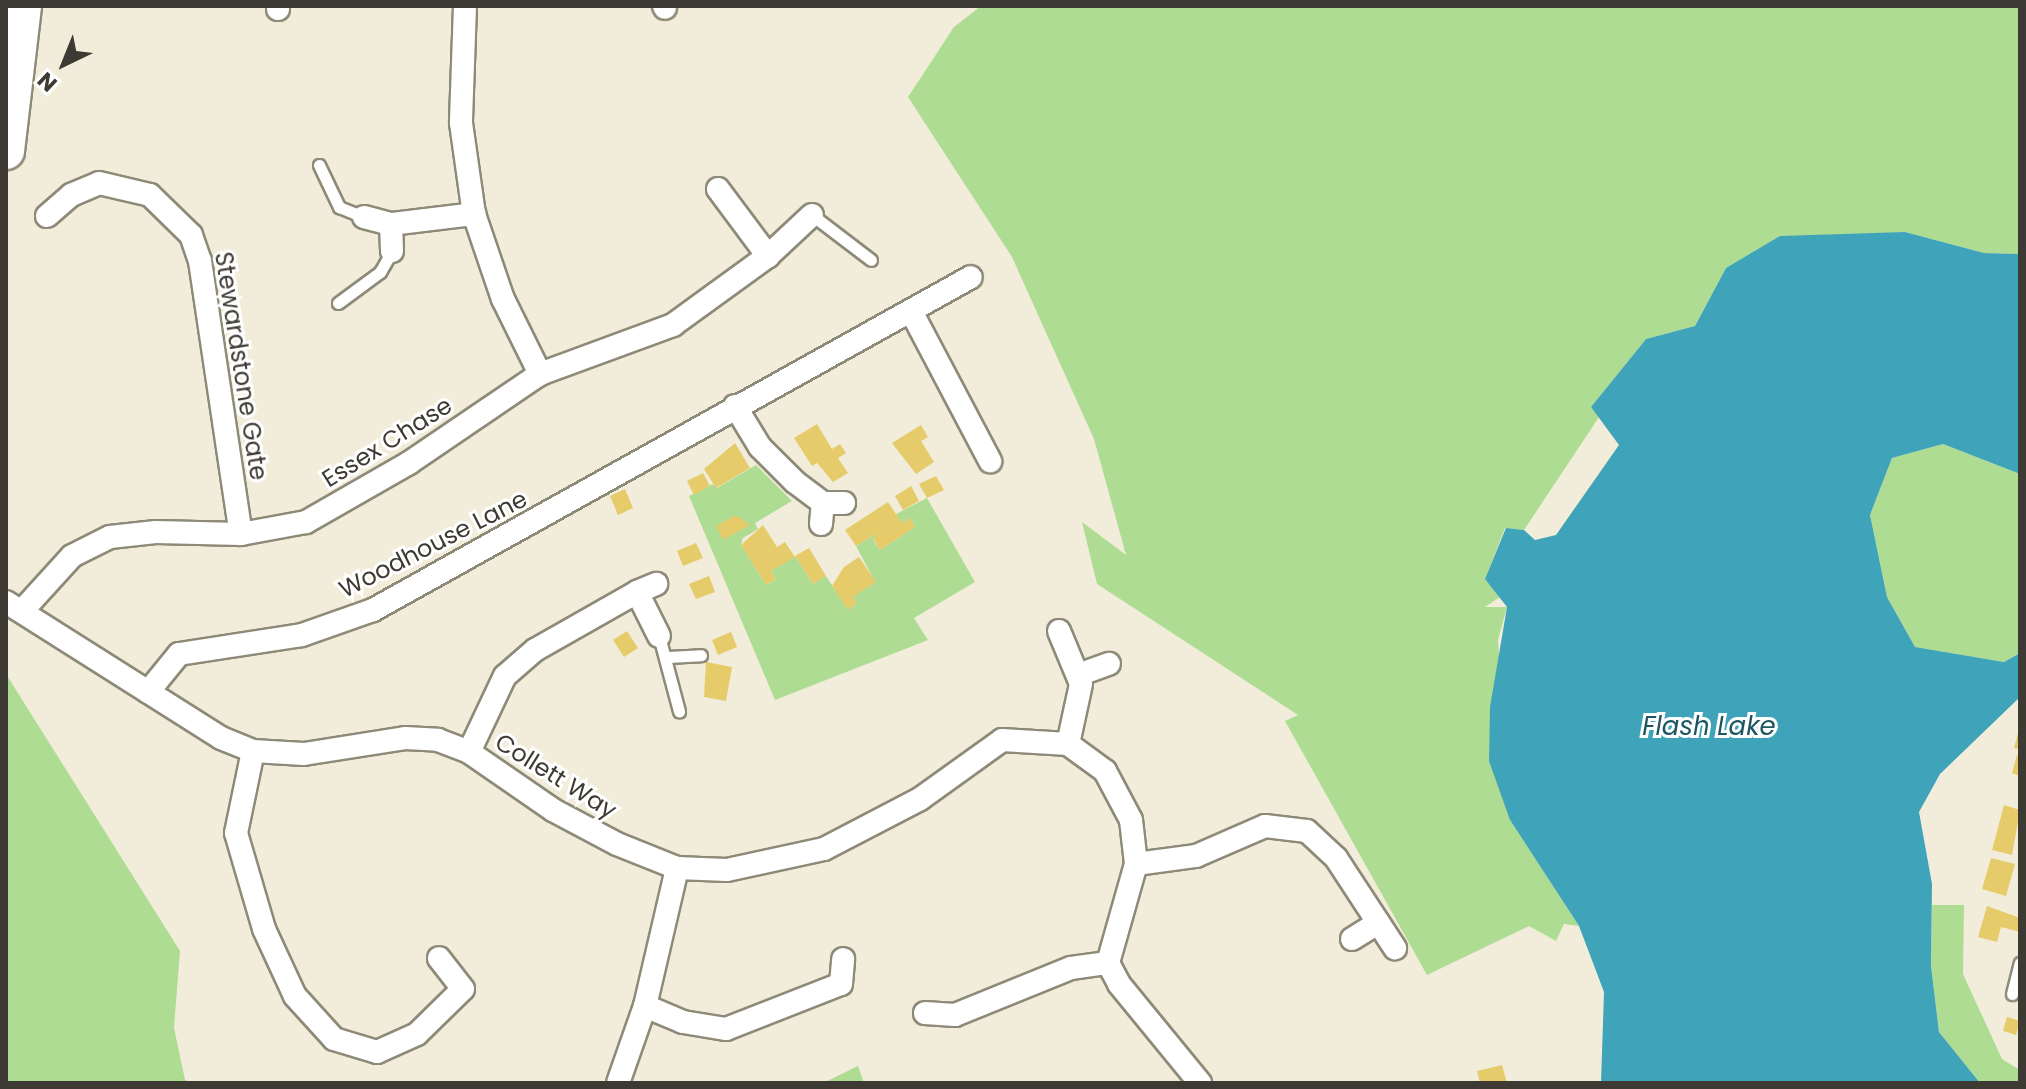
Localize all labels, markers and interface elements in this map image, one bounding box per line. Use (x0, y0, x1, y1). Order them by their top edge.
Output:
north arrow (24, 24, 104, 104)
text: N (31, 65, 64, 99)
street label: Stewardstone Gate (209, 250, 273, 482)
street label: Essex Chase (317, 391, 457, 493)
street label: Woodhouse Lane (334, 484, 532, 604)
water label: Flash Lake (1642, 711, 1776, 743)
street label: Collett Way (490, 727, 622, 825)

